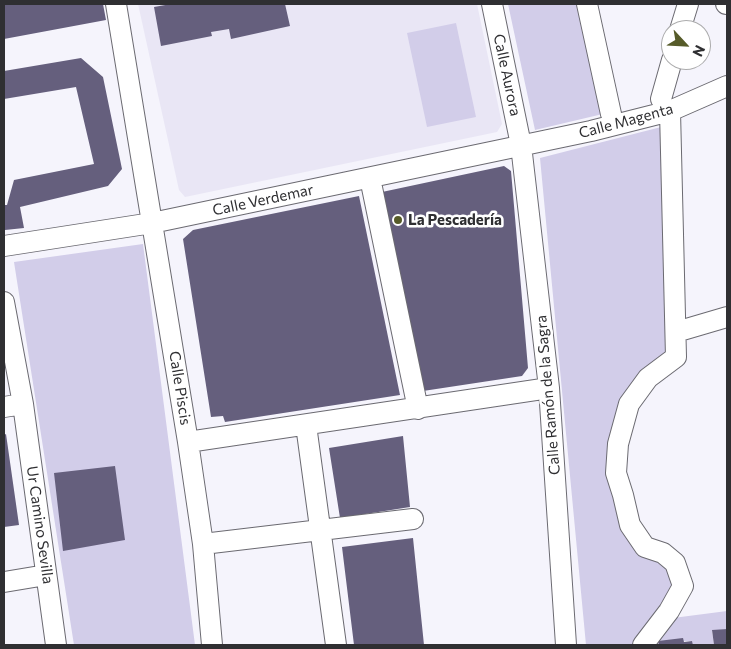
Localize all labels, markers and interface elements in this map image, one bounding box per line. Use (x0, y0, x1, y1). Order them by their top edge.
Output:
north arrow (661, 20, 711, 70)
street label: Calle Aurora (490, 32, 524, 118)
text: N (689, 43, 709, 59)
street label: Calle Magenta (577, 100, 675, 142)
street label: Calle Verdemar (211, 180, 315, 220)
place label: La Pescadería (408, 211, 502, 229)
marker: La Pescadería (392, 214, 404, 226)
street label: Calle Ramón de la Sagra (532, 314, 564, 476)
street label: Calle Piscis (165, 350, 195, 426)
street label: Ur Camino Sevilla (23, 465, 57, 585)

